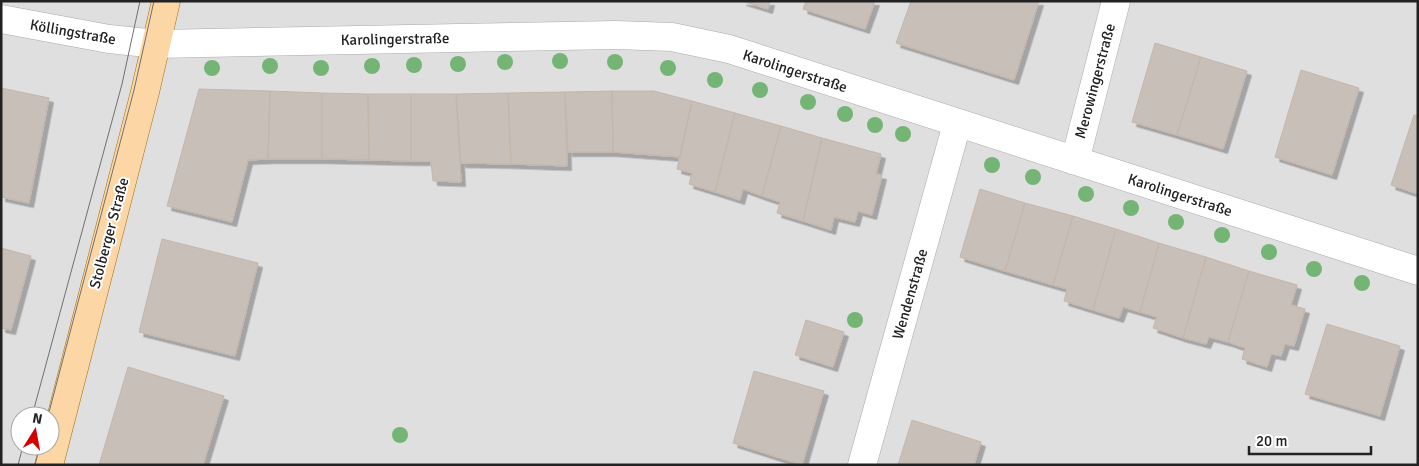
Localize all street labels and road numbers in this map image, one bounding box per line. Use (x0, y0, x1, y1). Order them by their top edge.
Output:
street label: Köllingstraße (29, 16, 117, 48)
street label: Merowingerstraße (1071, 21, 1119, 141)
street label: Karolingerstraße (340, 29, 450, 49)
street label: Karolingerstraße (740, 46, 850, 96)
street label: Karolingerstraße (1125, 170, 1235, 220)
street label: Stolberger Straße (86, 176, 132, 290)
street label: Wendenstraße (888, 247, 932, 341)

